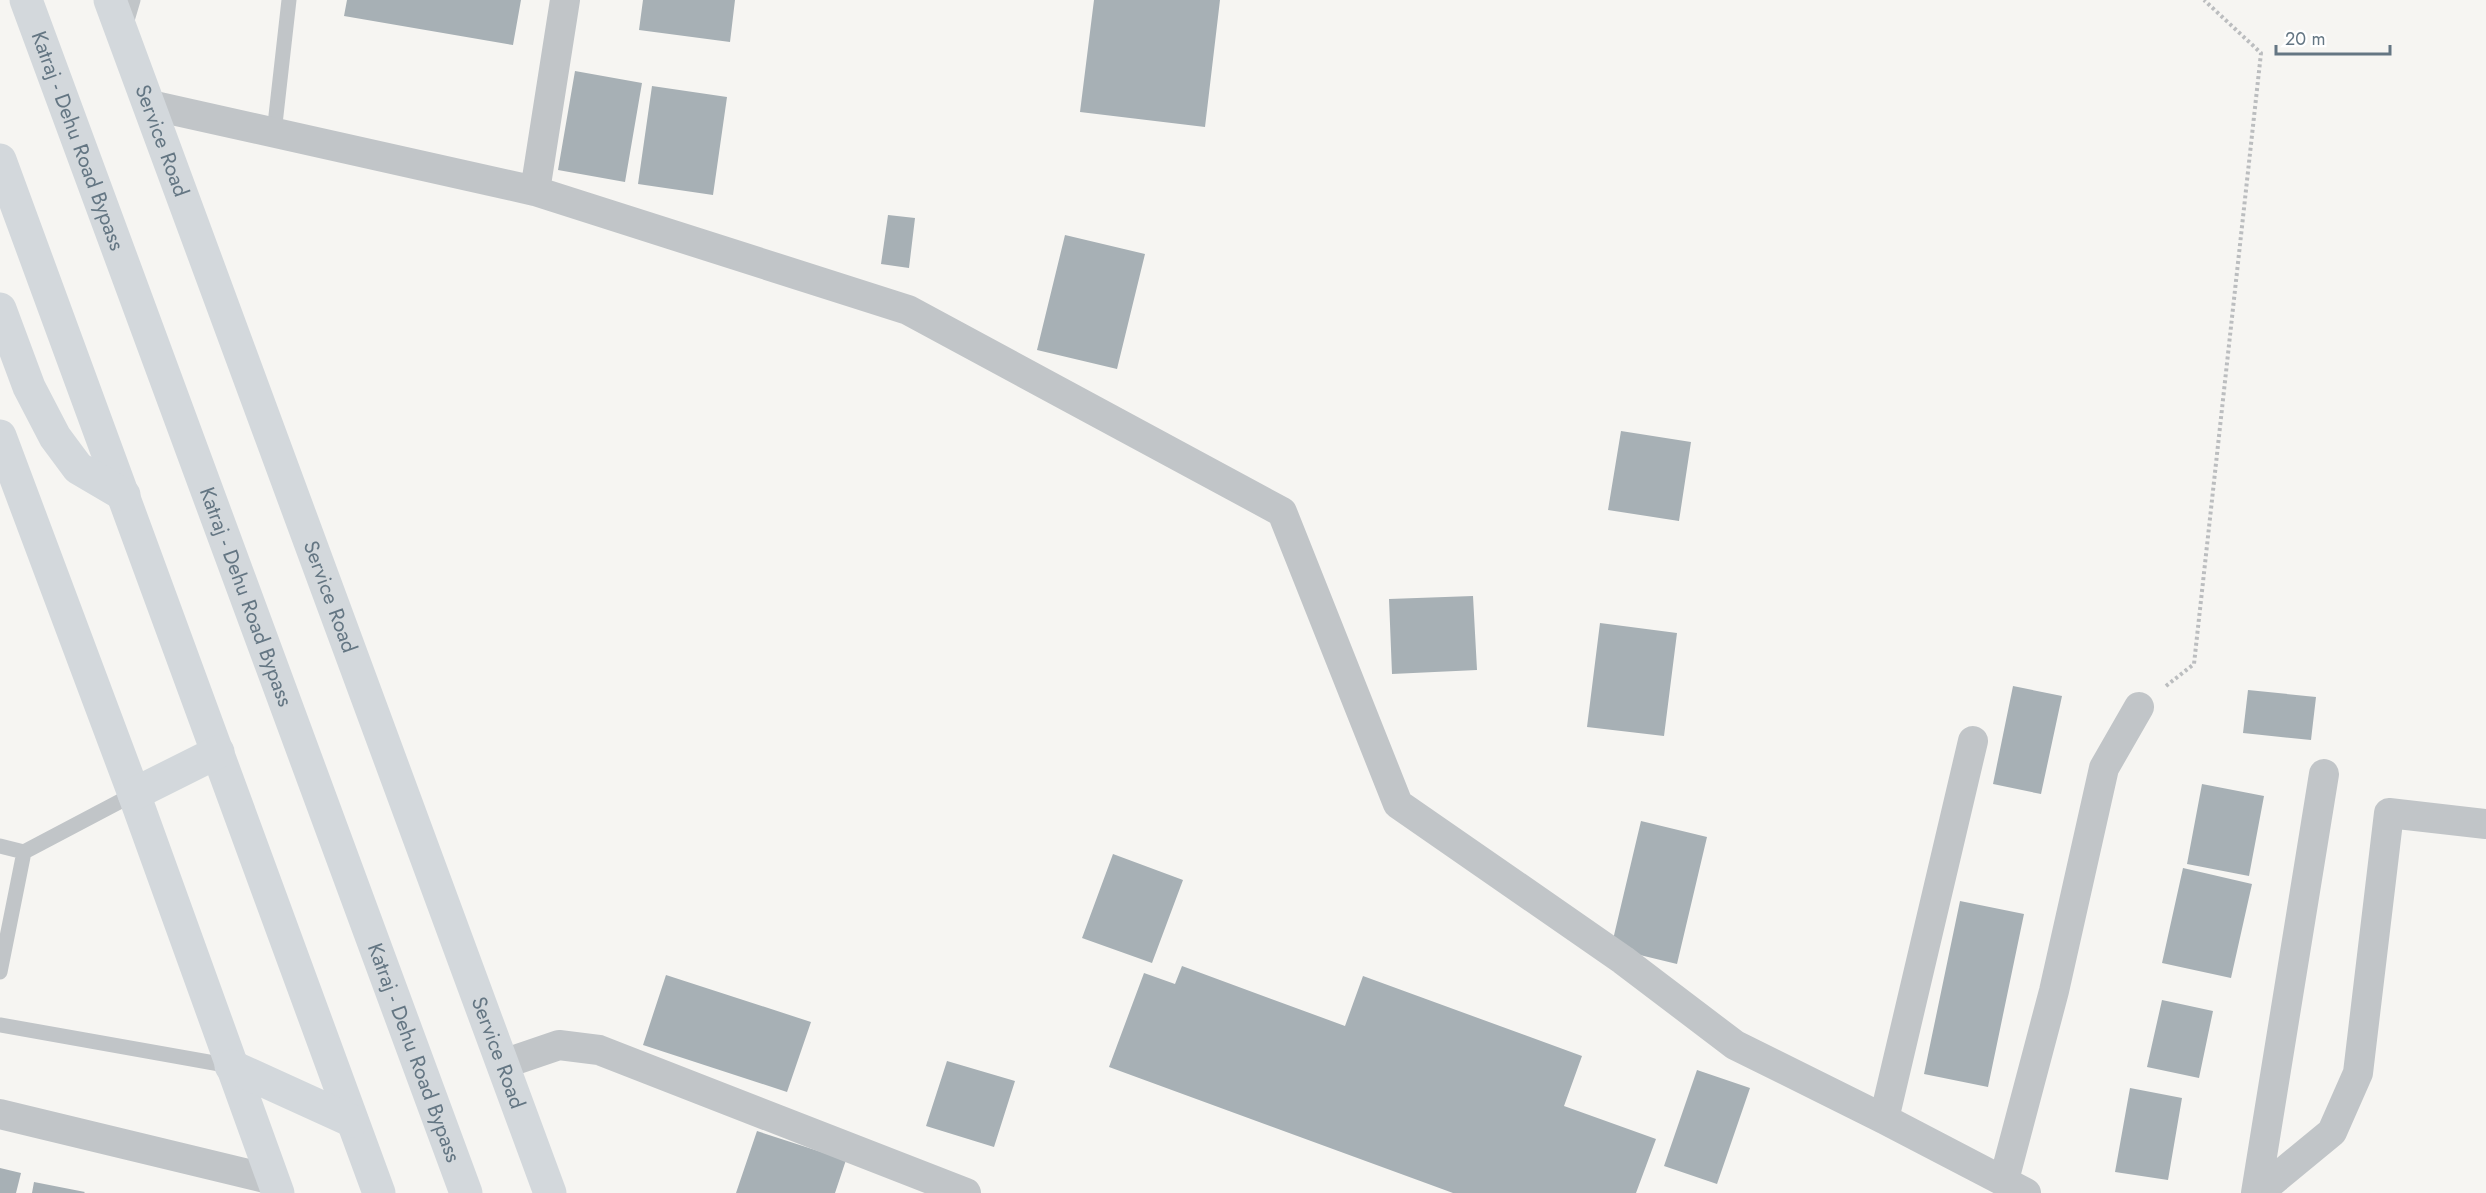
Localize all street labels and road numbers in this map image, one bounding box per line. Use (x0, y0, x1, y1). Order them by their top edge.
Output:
street label: Katraj - Dehu Road Bypass (24, 27, 132, 255)
street label: Service Road (128, 80, 196, 201)
street label: Katraj - Dehu Road Bypass (192, 483, 300, 711)
street label: Service Road (296, 536, 364, 657)
street label: Katraj - Dehu Road Bypass (360, 939, 468, 1167)
street label: Service Road (464, 992, 533, 1113)

